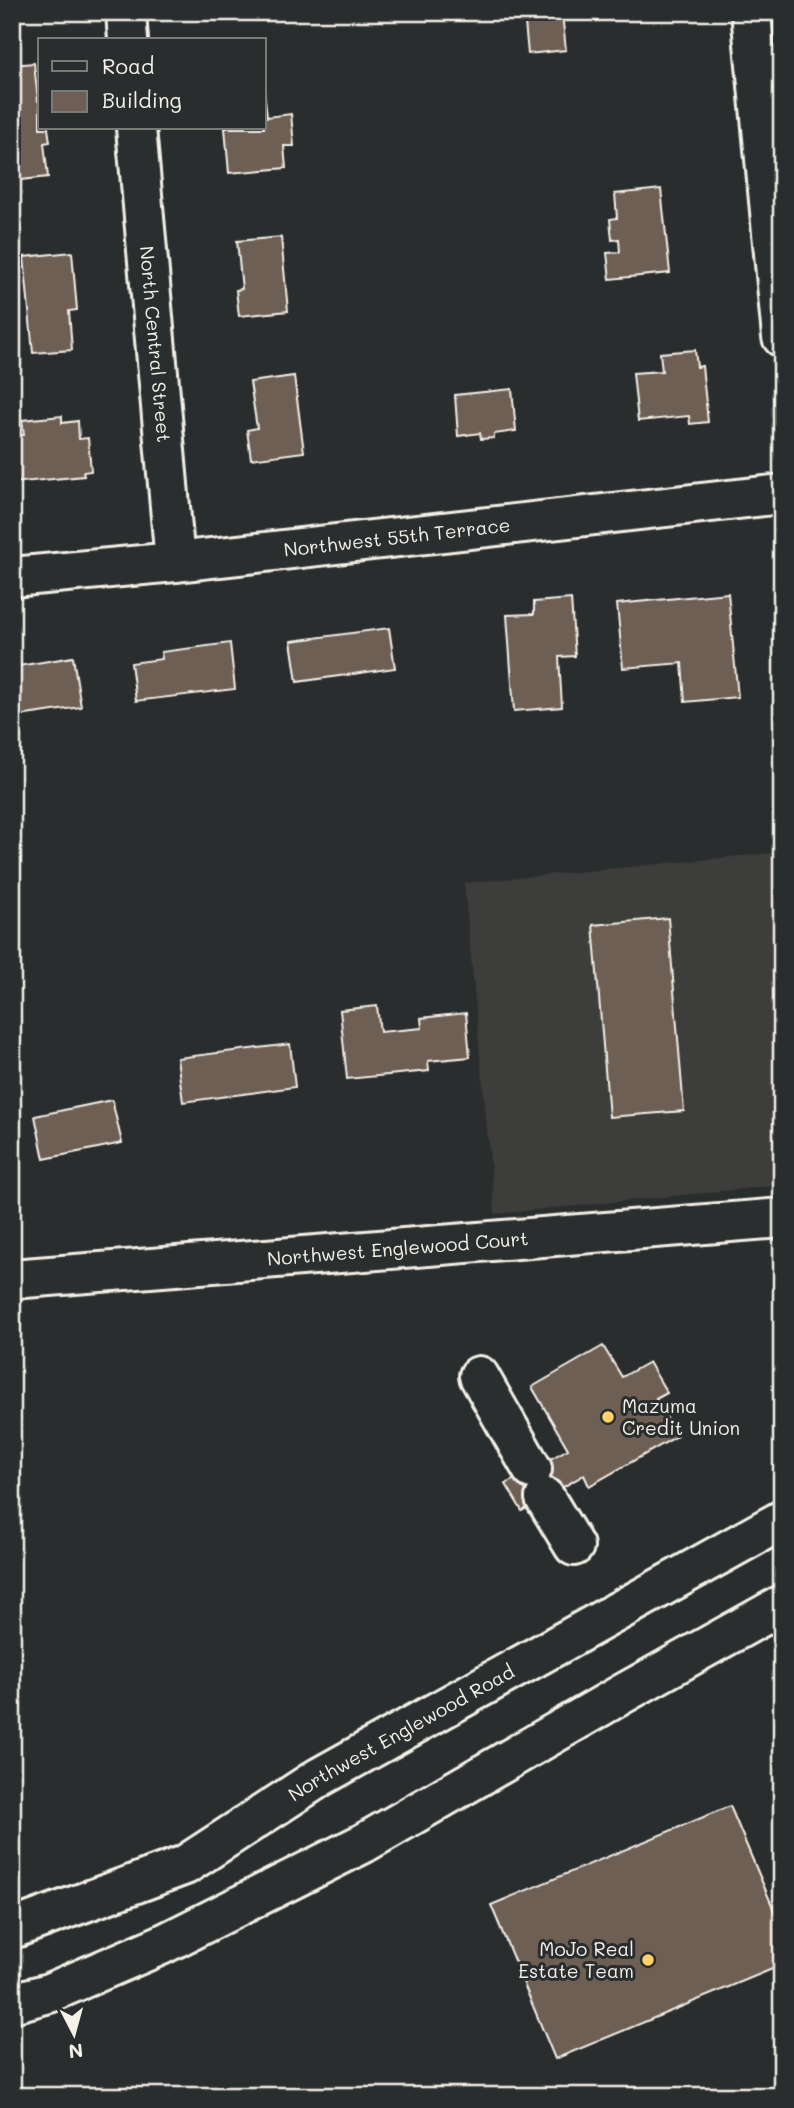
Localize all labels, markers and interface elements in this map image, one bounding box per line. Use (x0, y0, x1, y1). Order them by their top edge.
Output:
legend (38, 38, 266, 130)
text: Road (102, 52, 154, 79)
text: Building (102, 86, 182, 113)
street label: North Central Street (135, 245, 177, 443)
street label: Northwest 55th Terrace (282, 512, 511, 562)
street label: Northwest Englewood Court (266, 1225, 529, 1271)
place label: Mazuma Credit Union (622, 1393, 740, 1440)
marker: Mazuma Credit Union (600, 1409, 616, 1425)
street label: Northwest Englewood Road (283, 1659, 518, 1806)
place label: MoJo Real Estate Team (518, 1936, 634, 1983)
marker: MoJo Real Estate Team (640, 1952, 656, 1968)
north arrow (38, 2000, 108, 2070)
text: N (67, 2038, 84, 2065)

